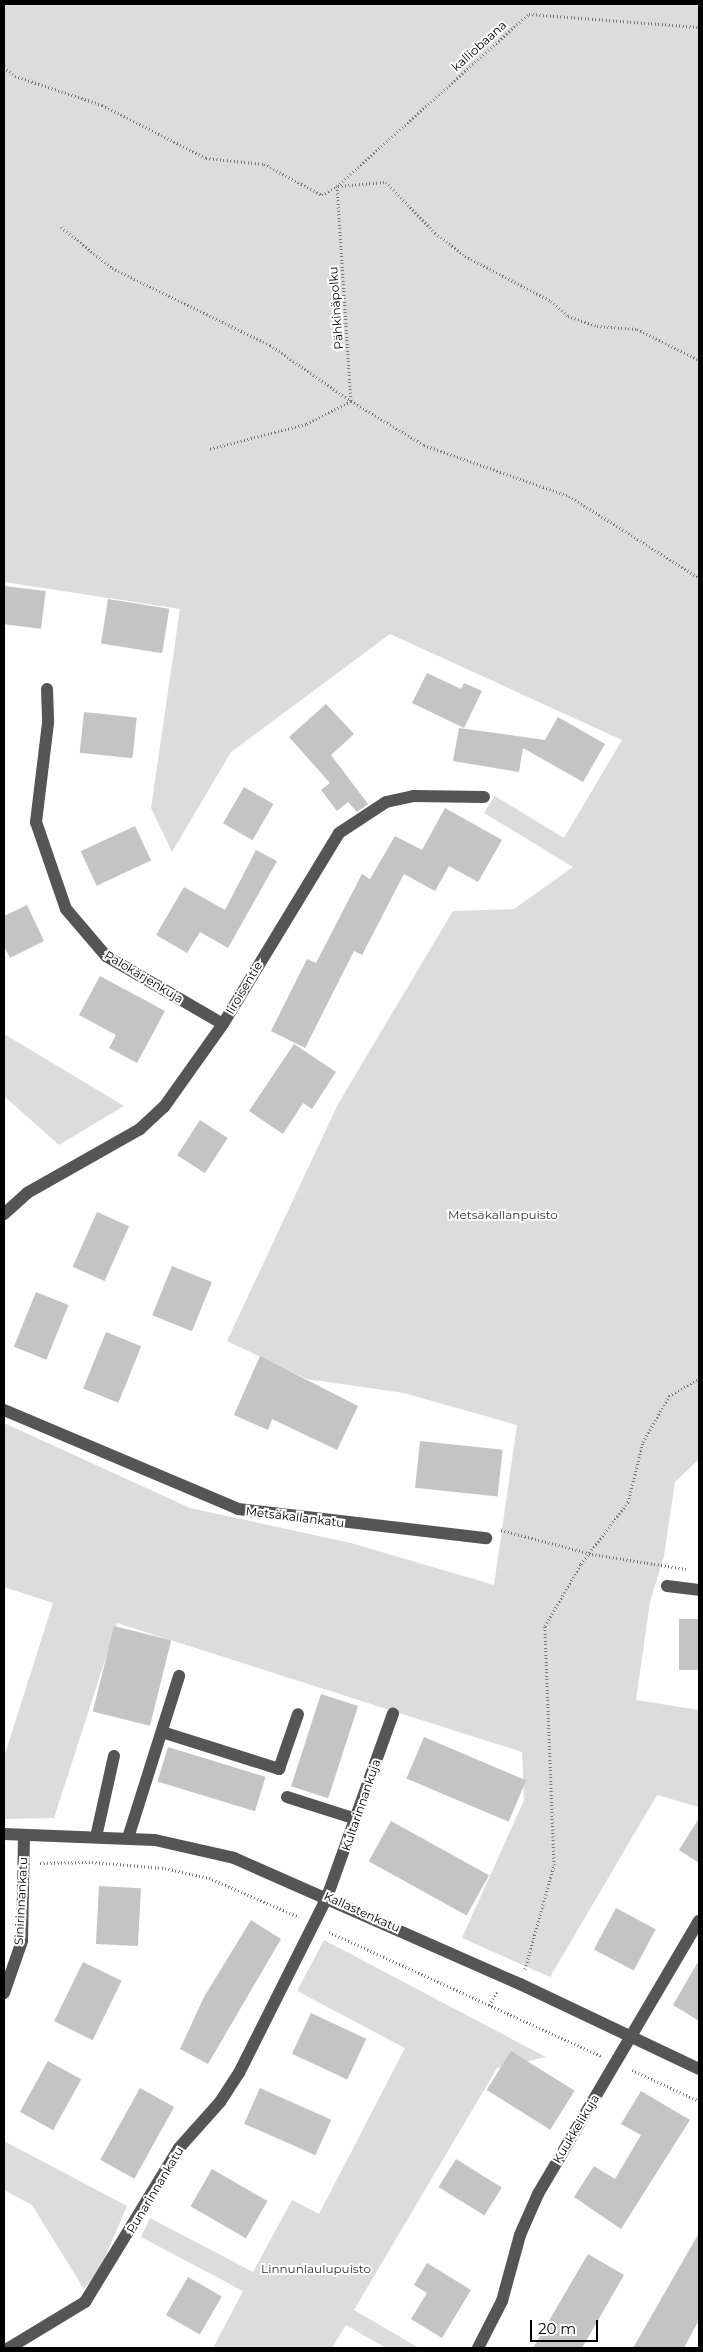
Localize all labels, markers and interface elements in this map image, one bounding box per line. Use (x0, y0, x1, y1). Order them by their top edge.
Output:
street label: kalliobaana (449, 18, 509, 74)
street label: Pähkinäpolku (326, 266, 346, 350)
street label: Palokärjenkuja (102, 948, 186, 1006)
street label: Iiroisentie (223, 959, 265, 1017)
park label: Metsäkallanpuisto (448, 1208, 558, 1222)
street label: Metsäkallankatu (245, 1504, 345, 1530)
street label: Kultarinnankuja (339, 1757, 383, 1853)
street label: Sinirinnankatu (11, 1856, 31, 1946)
street label: Kallastenkatu (322, 1889, 402, 1935)
street label: Kuukkelikuja (550, 2092, 602, 2166)
street label: Punarinnankatu (124, 2144, 186, 2236)
park label: Linnunlaulupuisto (261, 2262, 371, 2276)
scale bar (533, 2310, 600, 2342)
text: 20 m (538, 2319, 576, 2338)

